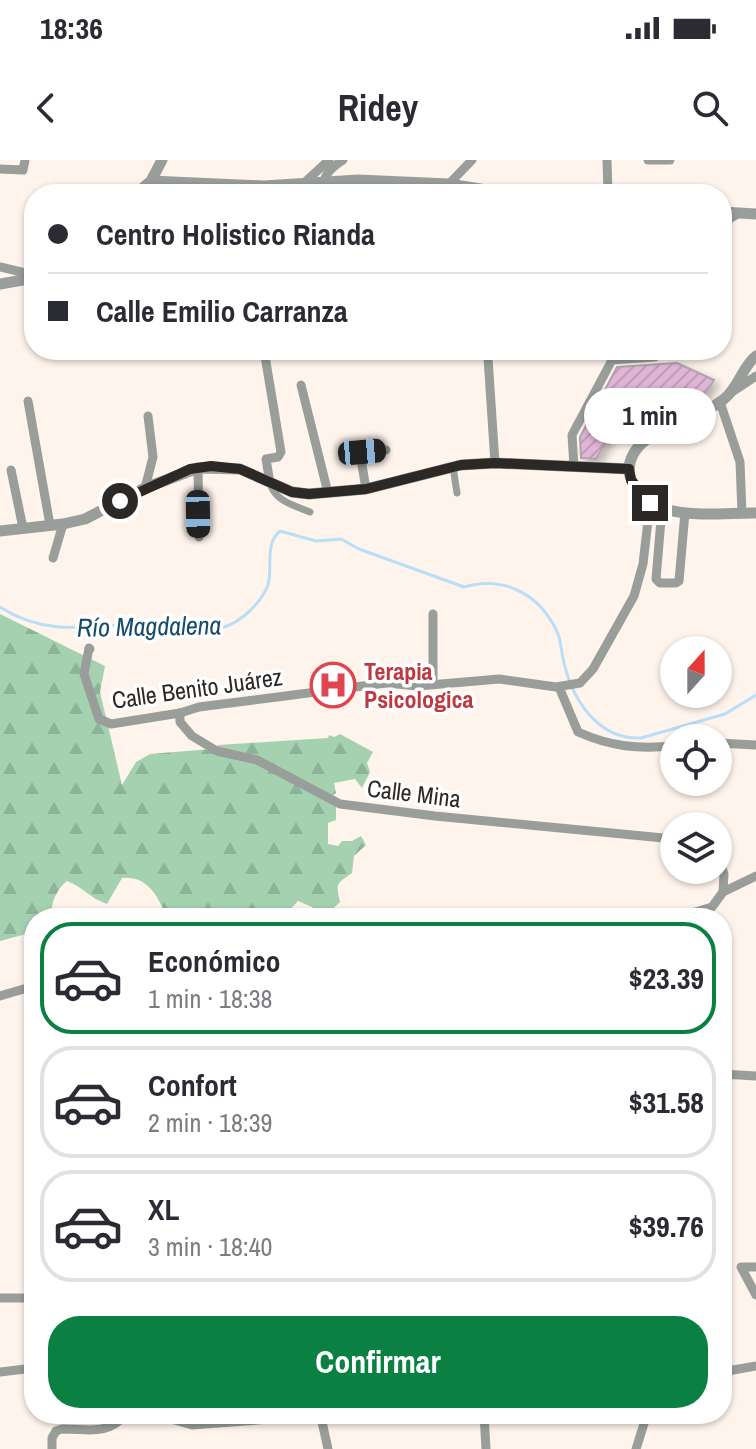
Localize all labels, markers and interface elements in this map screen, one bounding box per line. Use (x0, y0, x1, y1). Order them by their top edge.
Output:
text: 18:36 (40, 8, 103, 48)
text: Ridey (338, 84, 418, 132)
icon: back (24, 86, 68, 130)
icon: search (688, 86, 732, 130)
text: Centro Holistico Rianda (96, 214, 375, 254)
text: Calle Emilio Carranza (96, 291, 348, 331)
callout: 1 min (584, 387, 716, 443)
text: 1 min (622, 398, 678, 433)
car (337, 438, 387, 466)
route start (102, 483, 138, 519)
route end (632, 485, 668, 521)
car (186, 490, 210, 538)
water label: Río Magdalena (76, 607, 222, 645)
north arrow (660, 636, 732, 708)
map controls (660, 636, 732, 884)
place label: Terapia Psicologica (364, 655, 473, 715)
street label: Calle Benito Juárez (110, 660, 284, 716)
hospital icon: Terapia Psicologica (309, 661, 357, 709)
button: locate (660, 724, 732, 796)
street label: Calle Mina (365, 771, 463, 815)
button: layers (660, 812, 732, 884)
text: Económico (148, 941, 281, 981)
icon: car (52, 942, 124, 1014)
text: $23.39 (629, 958, 704, 998)
text: 1 min · 18:38 (148, 981, 272, 1016)
text: Confort (148, 1065, 237, 1105)
icon: car (52, 1066, 124, 1138)
text: $31.58 (629, 1082, 704, 1122)
text: 2 min · 18:39 (148, 1105, 272, 1140)
text: XL (148, 1189, 179, 1229)
icon: car (52, 1190, 124, 1262)
text: $39.76 (629, 1206, 704, 1246)
text: 3 min · 18:40 (148, 1229, 272, 1264)
button: Confirmar (48, 1316, 708, 1408)

